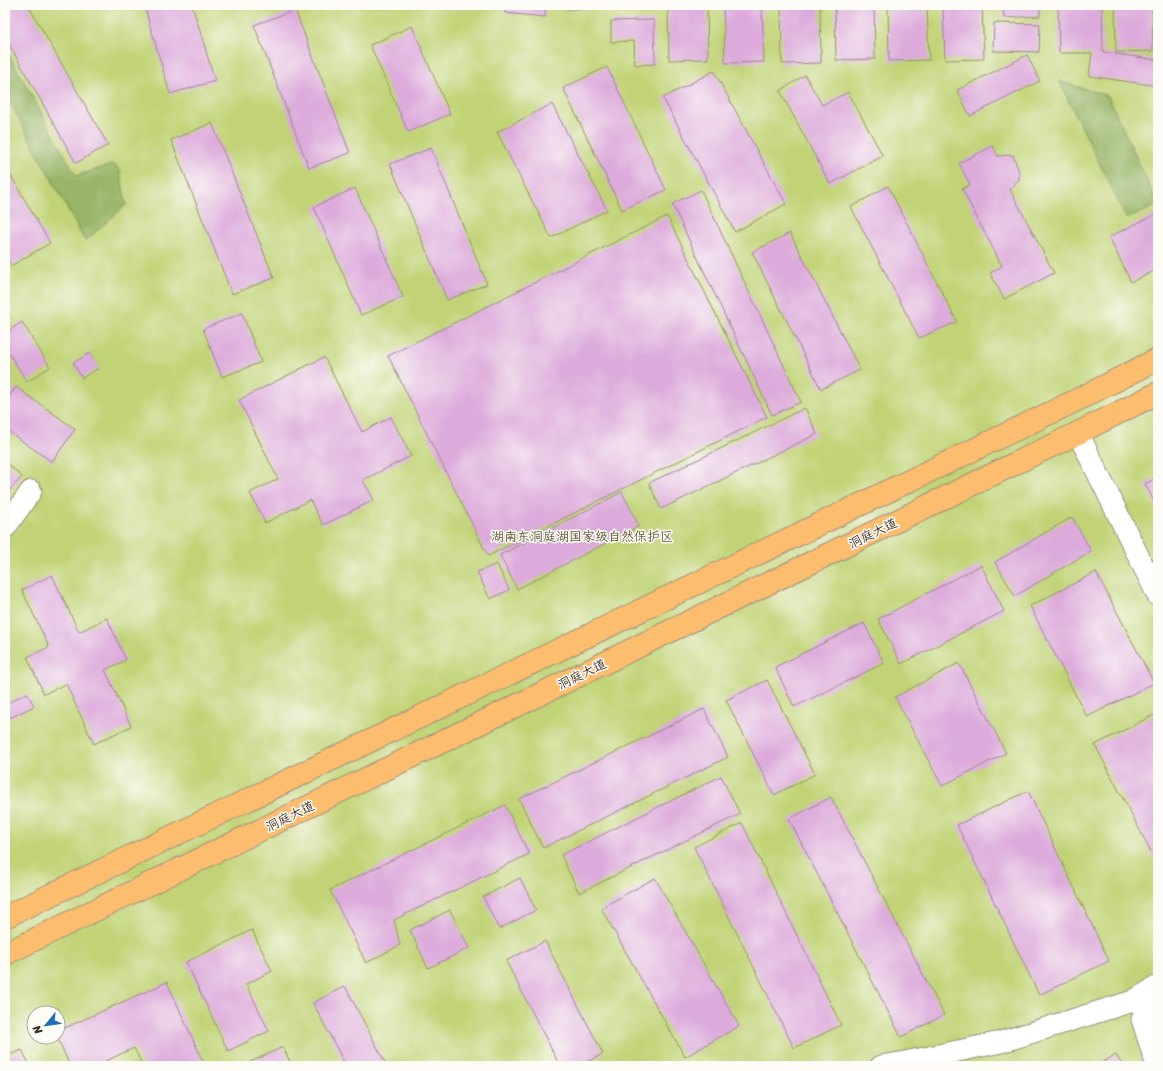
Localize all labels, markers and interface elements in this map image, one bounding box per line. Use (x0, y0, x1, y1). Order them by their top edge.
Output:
street label: 洞庭大道 (845, 511, 901, 555)
park label: 湖南东洞庭湖国家级自然保护区 (491, 525, 673, 548)
street label: 洞庭大道 (554, 652, 610, 696)
street label: 洞庭大道 (262, 794, 318, 838)
north arrow (26, 1005, 66, 1045)
text: N (27, 1021, 48, 1038)

